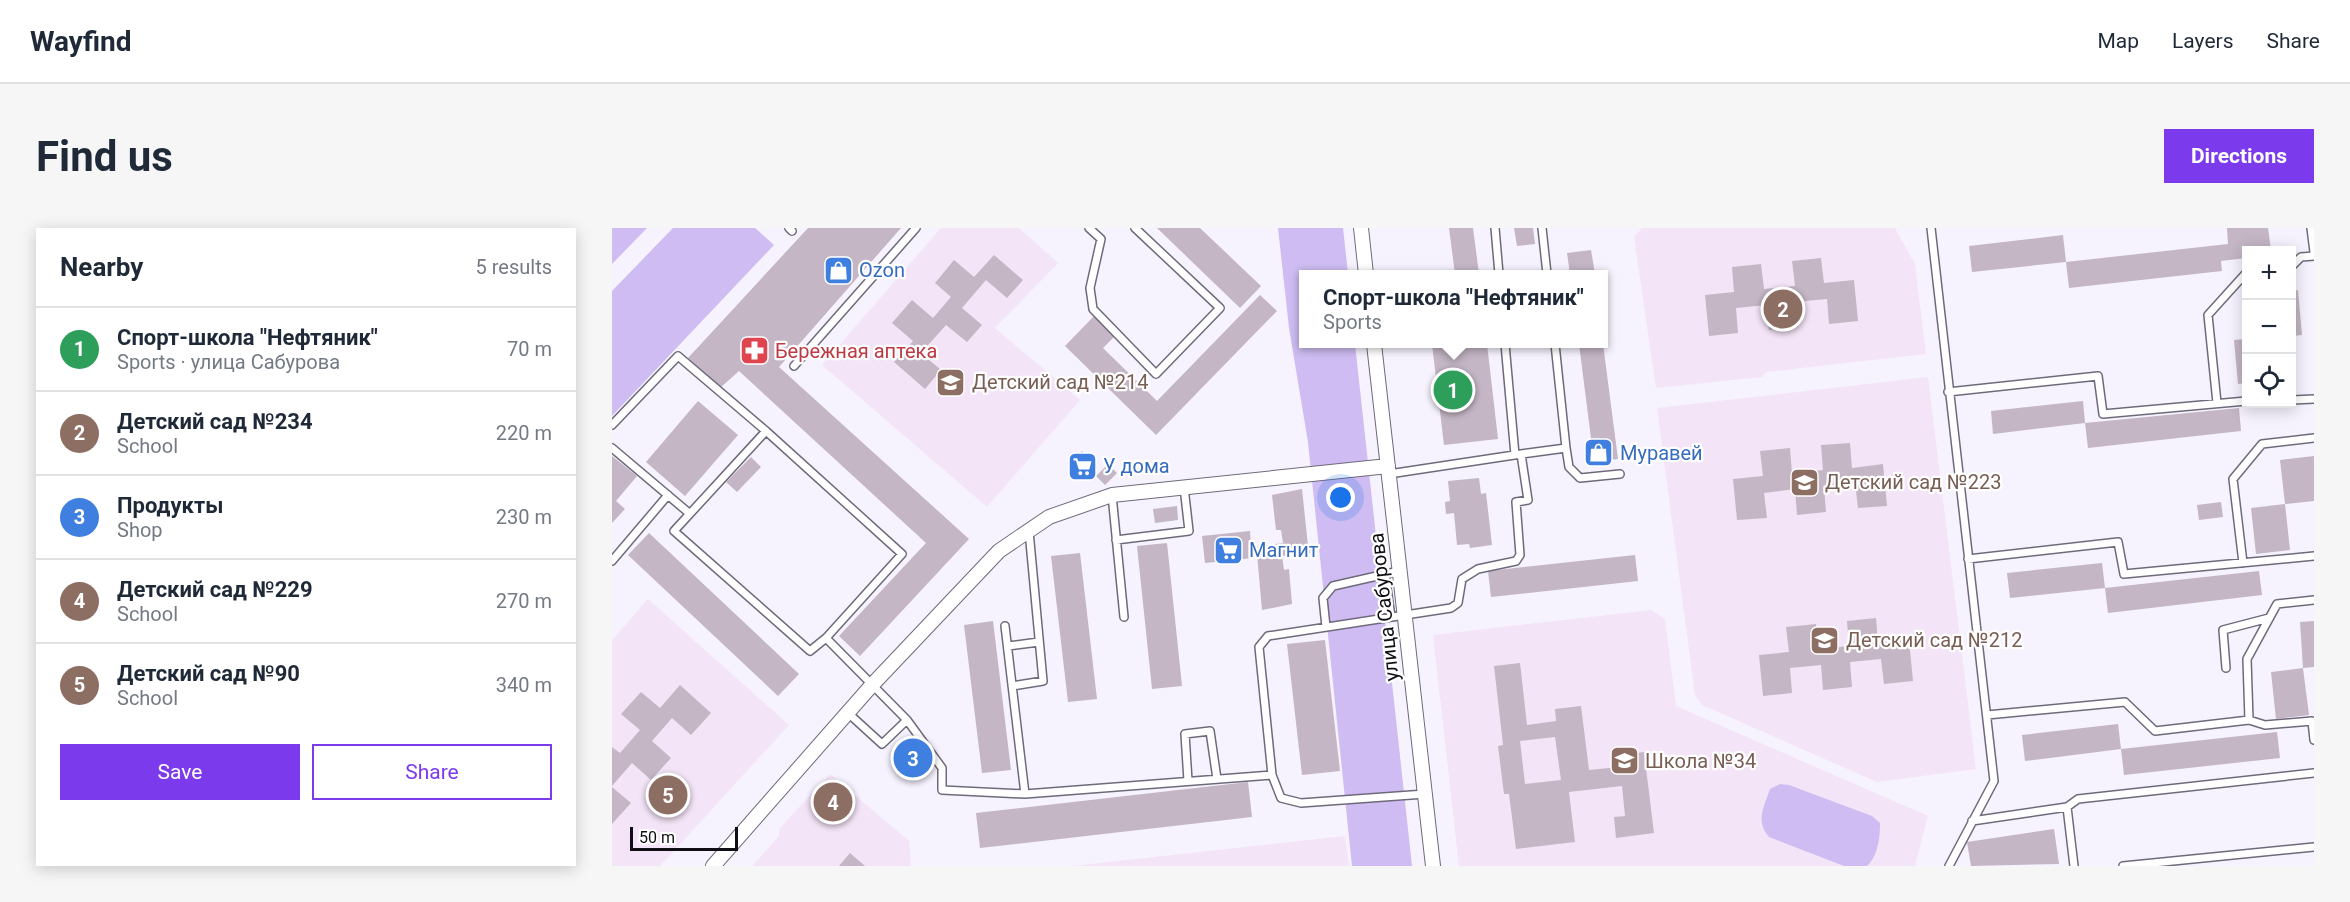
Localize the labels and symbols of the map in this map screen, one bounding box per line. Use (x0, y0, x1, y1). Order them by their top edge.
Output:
shop icon: Ozon (822, 254, 854, 286)
place label: Ozon (859, 258, 905, 282)
pin: 2 (1764, 286, 1802, 332)
pharmacy icon: Бережная аптека (738, 335, 770, 367)
place label: Бережная аптека (775, 339, 937, 363)
school or university icon: Детский сад №214 (935, 366, 967, 398)
pin: 1 (1434, 368, 1472, 412)
place label: Детский сад №214 (972, 370, 1148, 394)
shop icon: Муравей (1583, 437, 1615, 469)
place label: Муравей (1620, 441, 1703, 465)
supermarket icon: У дома (1066, 450, 1098, 482)
place label: У дома (1103, 454, 1170, 478)
school or university icon: Детский сад №223 (1788, 466, 1820, 498)
place label: Детский сад №223 (1825, 470, 2001, 494)
your location (1326, 483, 1355, 512)
street label: улица Сабурова (1364, 532, 1404, 682)
supermarket icon: Магнит (1212, 534, 1244, 566)
place label: Магнит (1249, 538, 1319, 562)
school or university icon: Детский сад №212 (1809, 624, 1841, 656)
place label: Детский сад №212 (1846, 628, 2022, 652)
pin: 3 (894, 736, 932, 780)
school or university icon: Школа №34 (1608, 745, 1640, 777)
place label: Школа №34 (1645, 749, 1756, 773)
pin: 5 (648, 772, 688, 818)
pin: 4 (814, 780, 852, 824)
scale bar (630, 824, 738, 852)

